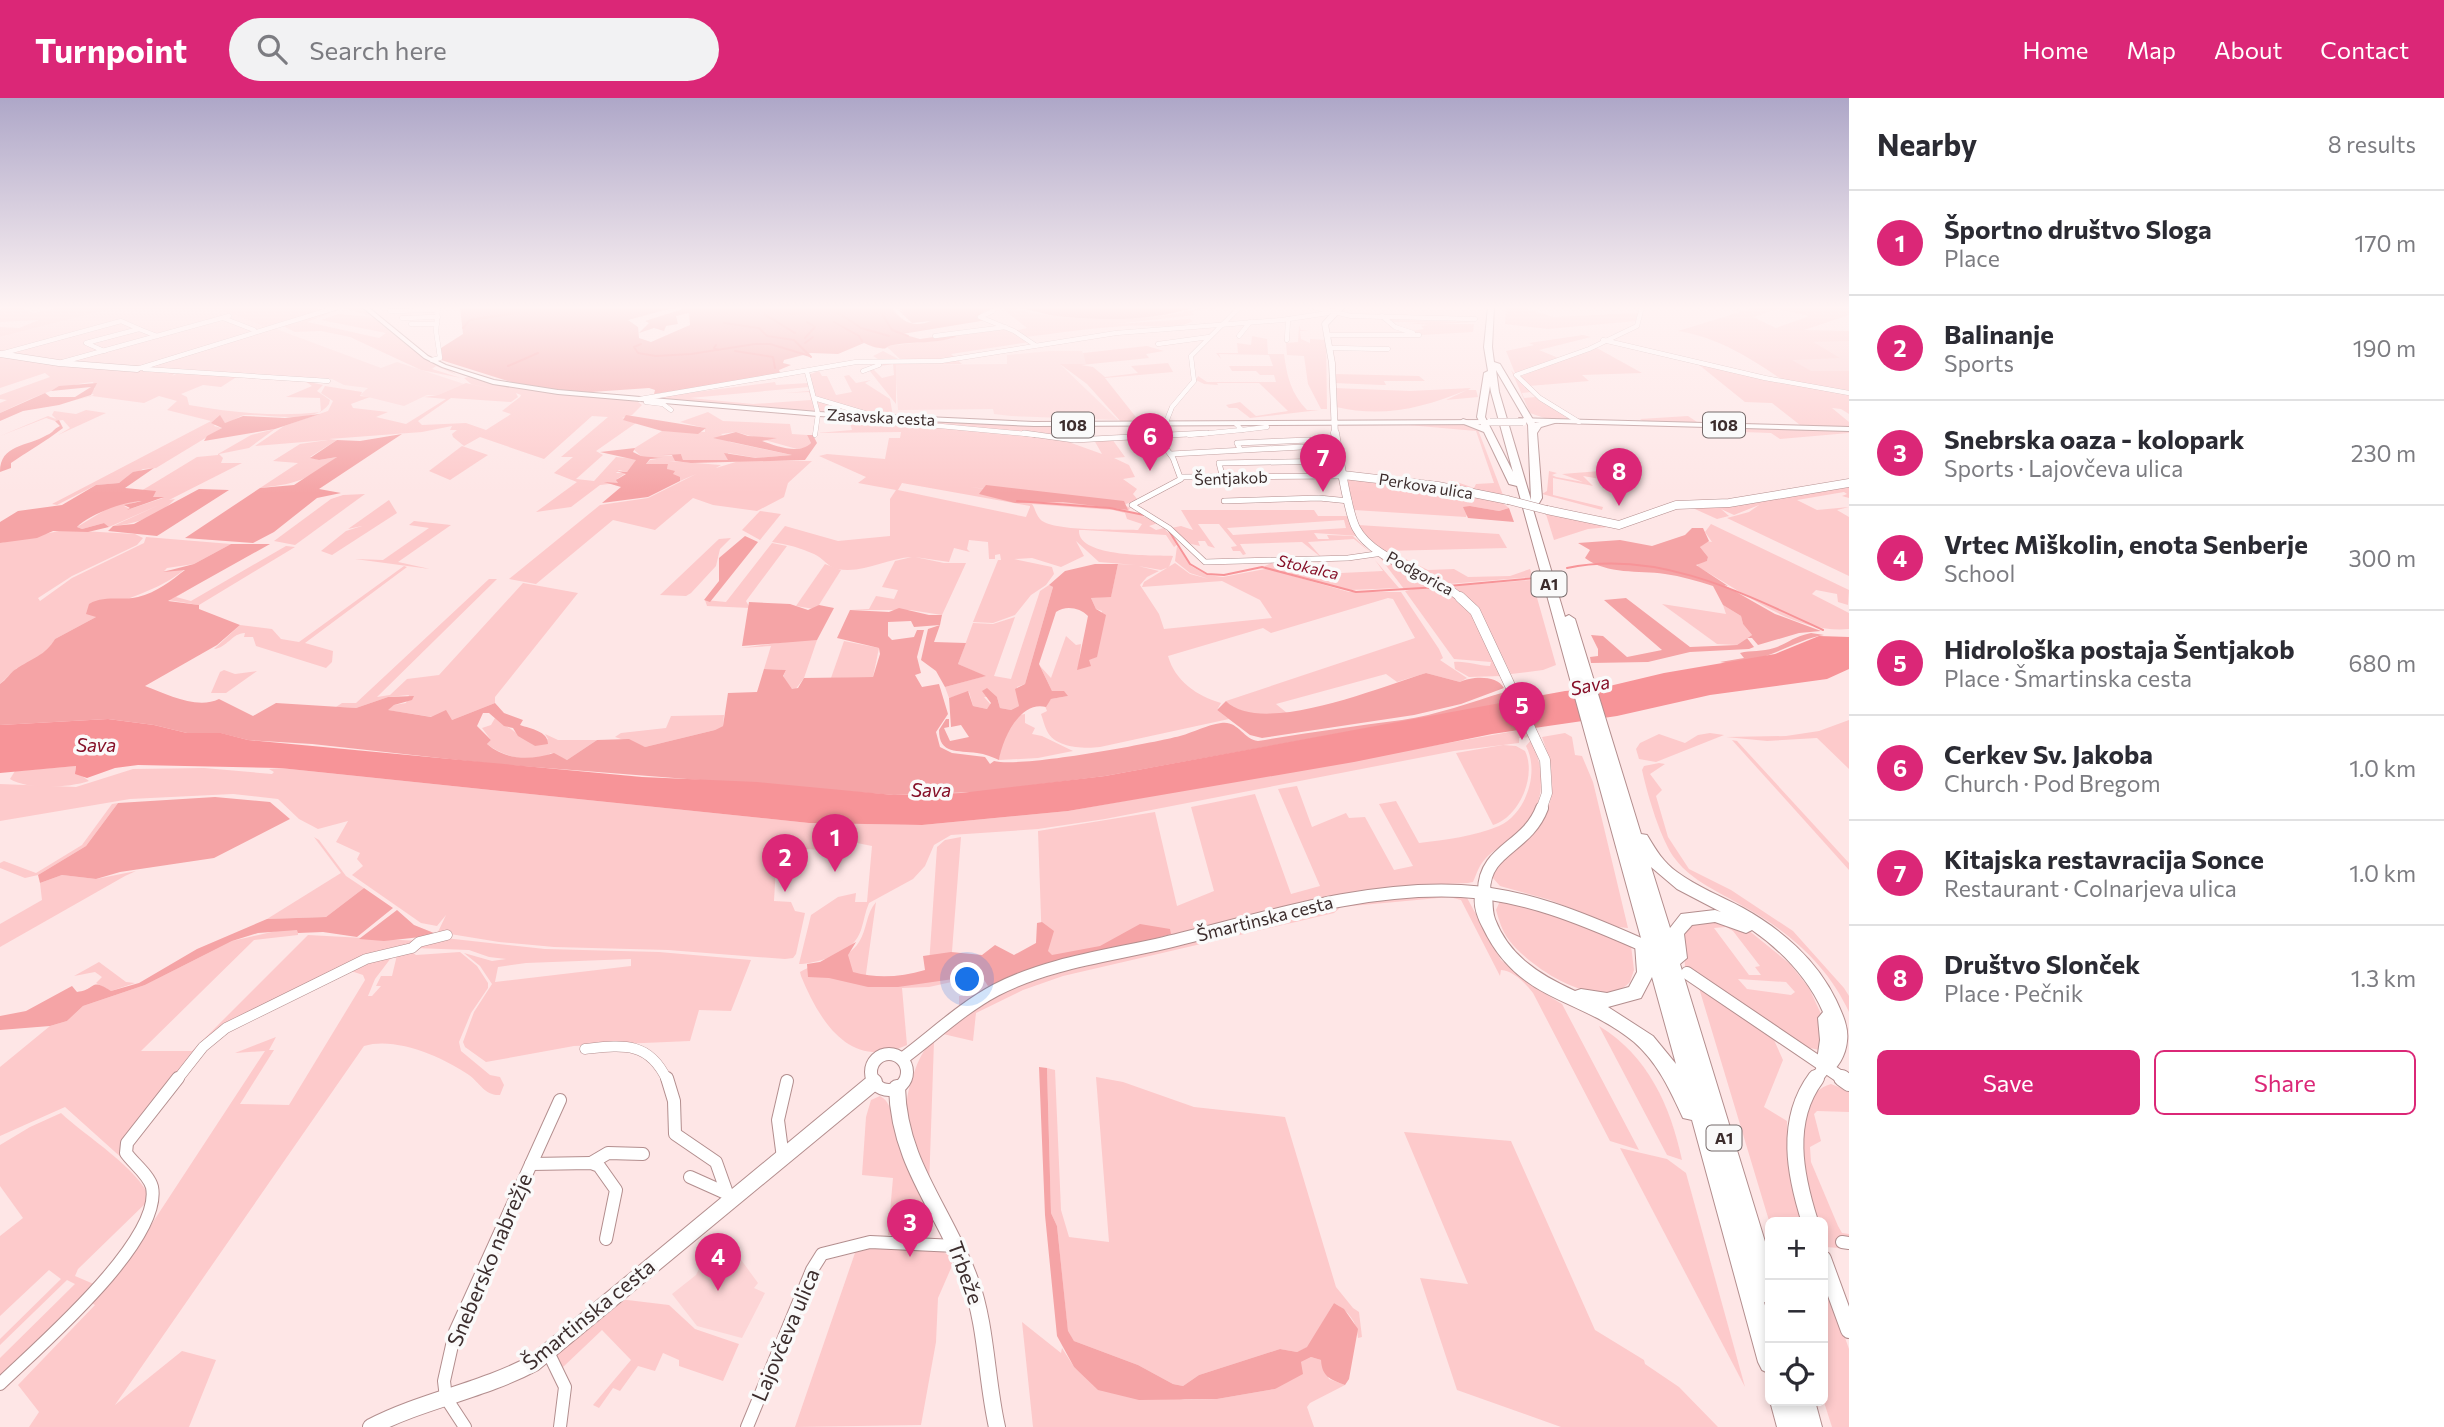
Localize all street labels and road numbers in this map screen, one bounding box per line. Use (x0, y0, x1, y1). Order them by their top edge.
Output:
street label: Zasavska cesta (826, 404, 936, 429)
road number: 108 (1052, 412, 1094, 438)
road number: 108 (1703, 412, 1745, 438)
street label: Šentjakob (1194, 467, 1268, 488)
street label: Perkova ulica (1378, 469, 1475, 502)
street label: Podgorica (1384, 546, 1457, 599)
road number: A1 (1532, 572, 1566, 597)
street label: Šmartinska cesta (1195, 891, 1335, 946)
road number: A1 (1706, 1126, 1742, 1150)
street label: Snebersko nabrežje (441, 1169, 536, 1350)
street label: Trbeže (944, 1238, 989, 1307)
street label: Šmartinska cesta (517, 1253, 659, 1375)
street label: Lajovčeva ulica (745, 1264, 824, 1404)

